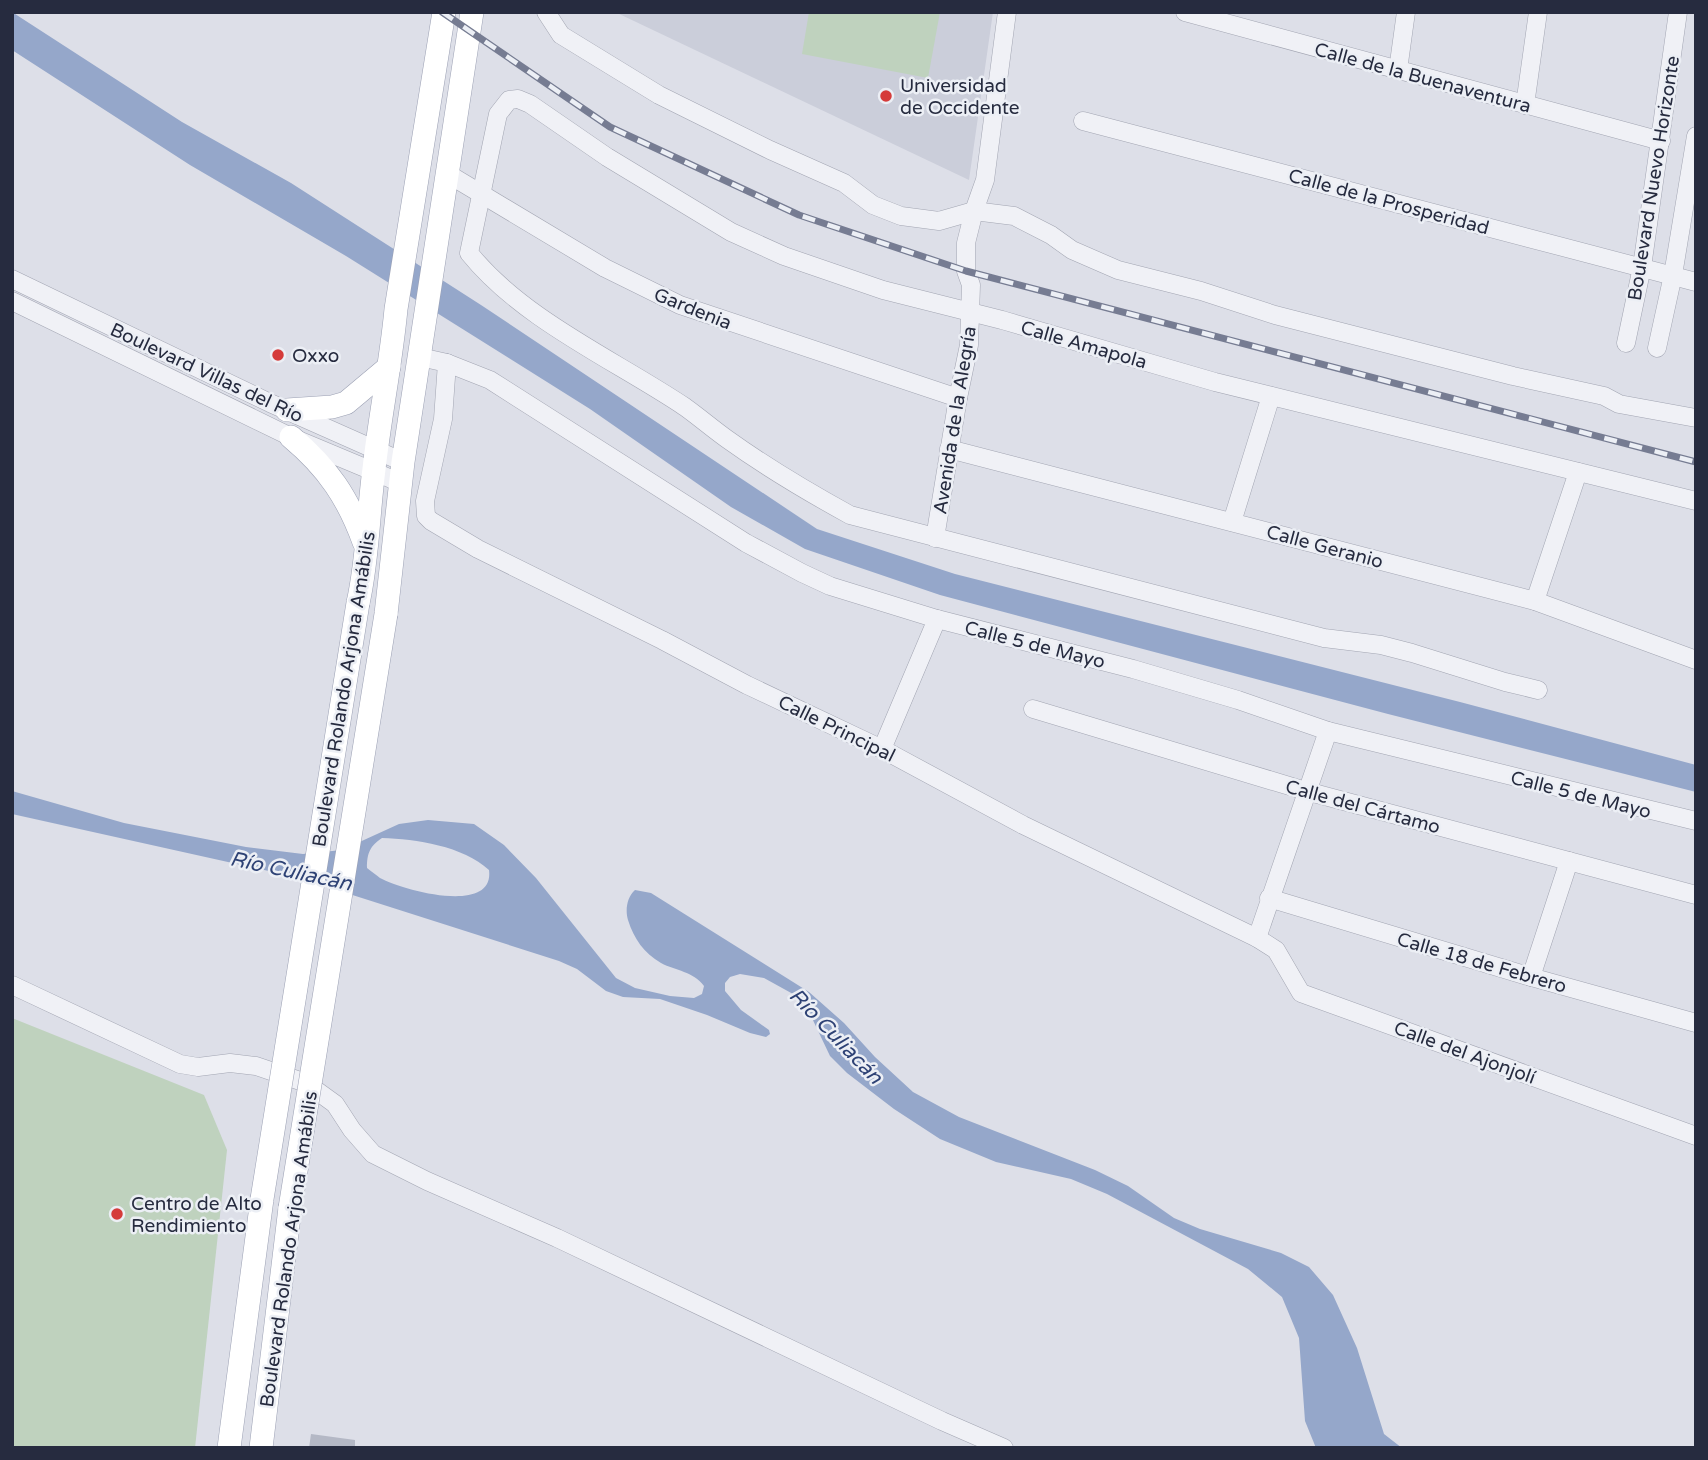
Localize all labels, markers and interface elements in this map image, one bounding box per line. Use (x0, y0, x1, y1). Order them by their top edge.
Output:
street label: Calle de la Buenaventura (1312, 38, 1533, 117)
street label: Boulevard Nuevo Horizonte (1624, 54, 1684, 302)
place label: Universidad de Occidente (900, 75, 1020, 119)
marker: Universidad de Occidente (878, 88, 894, 104)
street label: Calle de la Prosperidad (1286, 165, 1491, 239)
street label: Gardenia (651, 283, 735, 334)
street label: Calle Amapola (1018, 316, 1149, 373)
street label: Boulevard Villas del Río (107, 318, 307, 427)
street label: Avenida de la Alegría (929, 324, 981, 516)
place label: Oxxo (292, 345, 339, 367)
marker: Oxxo (270, 347, 286, 363)
street label: Calle Geranio (1264, 521, 1386, 573)
street label: Boulevard Rolando Arjona Amábilis (308, 530, 380, 848)
street label: Calle 5 de Mayo (962, 617, 1107, 673)
street label: Calle Principal (774, 691, 899, 767)
street label: Calle 5 de Mayo (1508, 767, 1653, 823)
street label: Calle del Cártamo (1283, 776, 1443, 838)
water label: Río Culiacán (228, 846, 355, 897)
street label: Calle 18 de Febrero (1394, 928, 1569, 998)
water label: Río Culiacán (784, 983, 888, 1090)
street label: Calle del Ajonjolí (1391, 1017, 1539, 1089)
street label: Boulevard Rolando Arjona Amábilis (256, 1090, 322, 1409)
place label: Centro de Alto Rendimiento (131, 1193, 262, 1237)
marker: Centro de Alto Rendimiento (109, 1206, 125, 1222)

